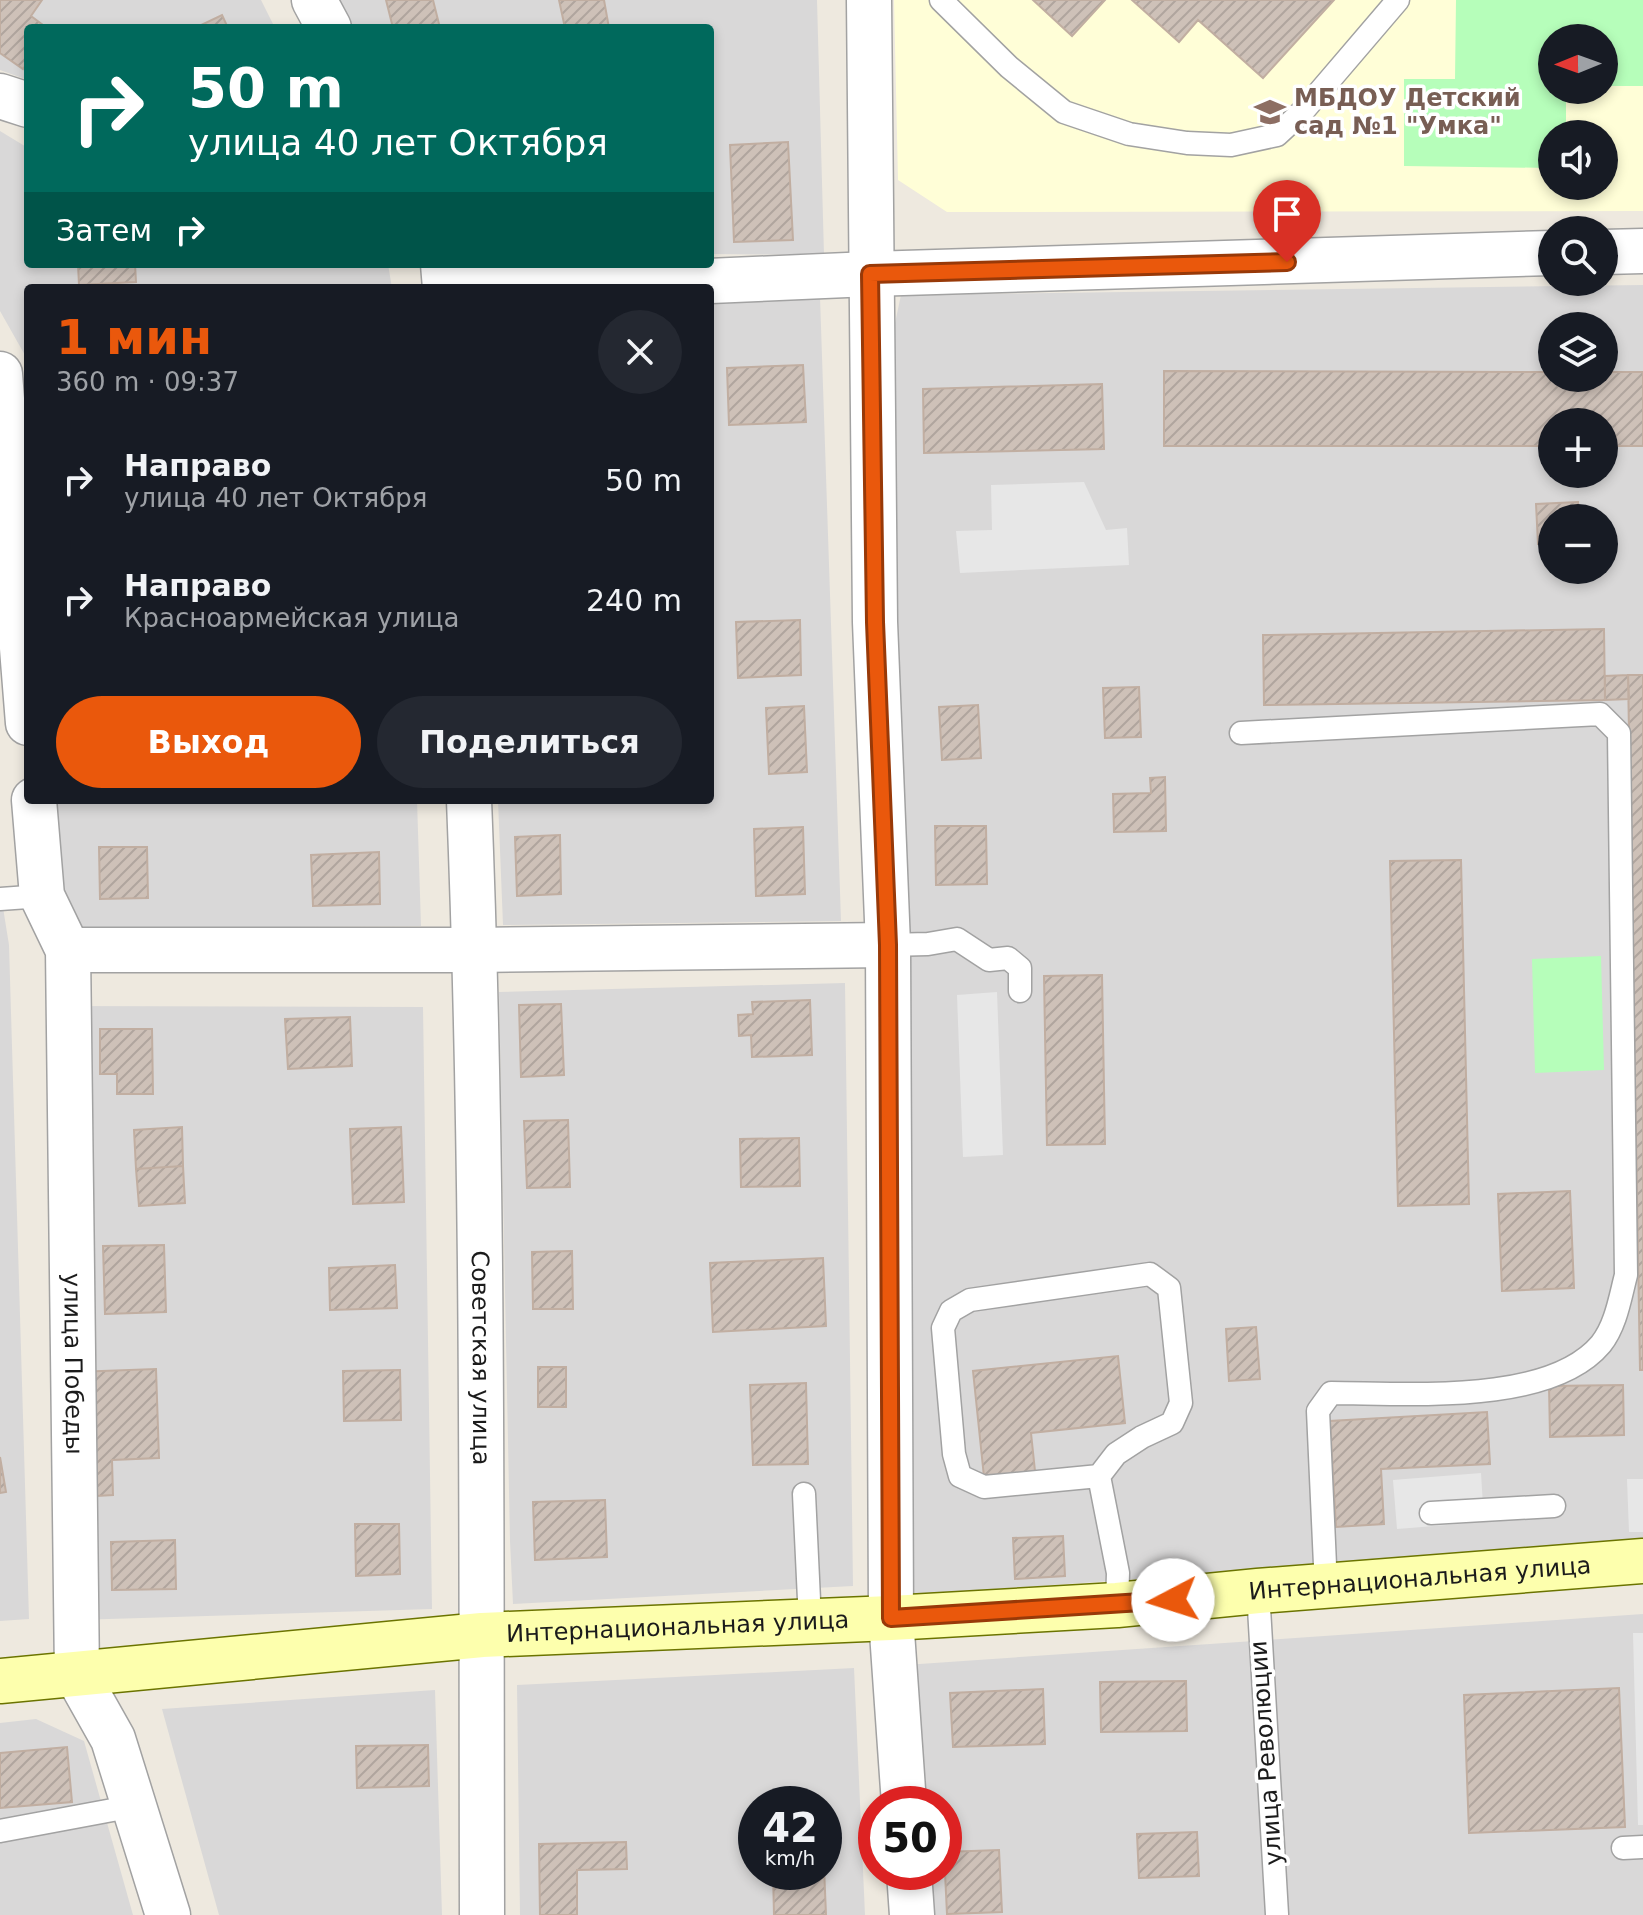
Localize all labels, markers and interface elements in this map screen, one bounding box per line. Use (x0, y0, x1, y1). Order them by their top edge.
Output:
north arrow (1538, 24, 1618, 104)
map controls (1538, 24, 1618, 584)
text: 50 m (188, 55, 344, 120)
icon: right (56, 56, 160, 160)
place label: МБДОУ Детский сад №1 "Умка" (1294, 84, 1521, 140)
school or university icon: МБДОУ Детский сад №1 "Умка" (1253, 95, 1287, 129)
button: sound (1538, 120, 1618, 200)
text: улица 40 лет Октября (188, 122, 608, 163)
pin (1253, 180, 1321, 262)
icon: arrive (1265, 192, 1309, 236)
icon: right (168, 208, 212, 252)
text: Затем (56, 213, 152, 248)
button: search (1538, 216, 1618, 296)
text: 1 мин (56, 309, 212, 365)
button: close (598, 310, 682, 394)
button: layers (1538, 312, 1618, 392)
text: 360 m · 09:37 (56, 367, 239, 397)
button: + (1538, 408, 1618, 488)
text: Направо (124, 448, 271, 483)
icon: right (56, 458, 100, 502)
text: 50 m (605, 463, 682, 498)
text: улица 40 лет Октября (124, 483, 427, 513)
button: − (1538, 504, 1618, 584)
text: Направо (124, 568, 271, 603)
icon: right (56, 578, 100, 622)
text: 240 m (586, 583, 682, 618)
text: Красноармейская улица (124, 603, 459, 633)
button: Выход (56, 696, 361, 788)
button: Поделиться (377, 696, 682, 788)
street label: Советская улица (466, 1250, 495, 1465)
street label: улица Победы (58, 1273, 88, 1455)
street label: Интернациональная улица (1247, 1551, 1592, 1606)
position arrow (1131, 1558, 1215, 1642)
street label: Интернациональная улица (506, 1606, 850, 1648)
street label: улица Революции (1244, 1640, 1288, 1866)
speed limit sign: 50 (858, 1786, 962, 1890)
text: 42 (762, 1805, 818, 1851)
text: km/h (765, 1846, 815, 1870)

